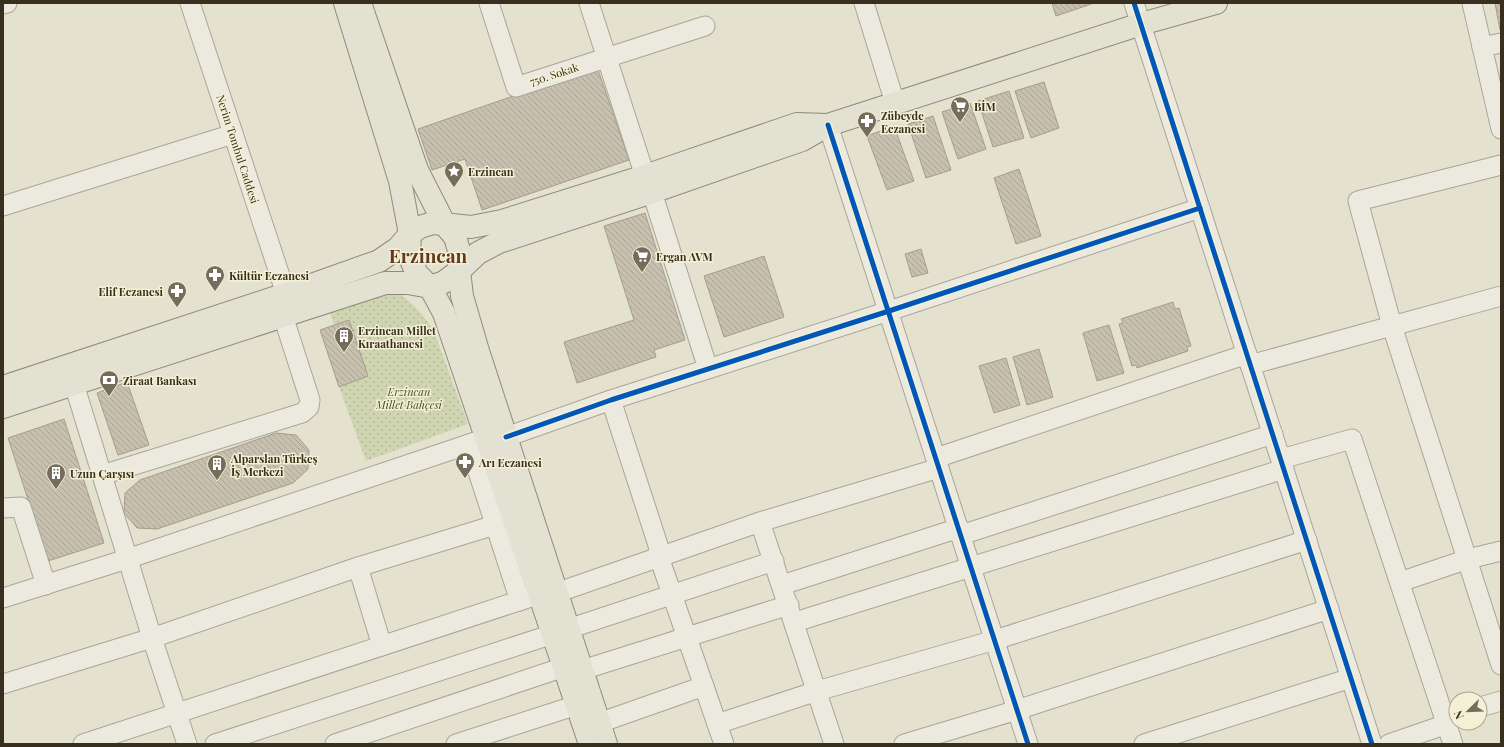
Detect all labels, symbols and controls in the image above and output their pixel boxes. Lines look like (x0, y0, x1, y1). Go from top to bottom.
street label: 750. Sokak (528, 59, 580, 89)
street label: Nerim Tombul Caddesi (213, 93, 263, 205)
supermarket icon: BİM (949, 95, 971, 123)
place label: BİM (974, 99, 996, 114)
place label: Zübeyde Eczanesi (881, 108, 926, 136)
pharmacy icon: Zübeyde Eczanesi (856, 110, 878, 138)
place icon: Erzincan (443, 160, 465, 188)
place label: Erzincan (468, 164, 514, 179)
district label: Erzincan (389, 242, 468, 268)
supermarket icon: Ergan AVM (631, 245, 653, 273)
place label: Ergan AVM (656, 249, 713, 264)
pharmacy icon: Kültür Eczanesi (204, 264, 226, 292)
place label: Kültür Eczanesi (229, 268, 310, 283)
pharmacy icon: Elif Eczanesi (166, 280, 188, 308)
place label: Elif Eczanesi (99, 284, 164, 299)
place label: Erzincan Millet Kıraathanesi (358, 323, 436, 351)
building icon: Erzincan Millet Kıraathanesi (333, 325, 355, 353)
bank icon: Ziraat Bankası (98, 369, 120, 397)
place label: Ziraat Bankası (123, 373, 197, 388)
park label: Erzincan Millet Bahçesi (375, 384, 443, 412)
place label: Alparslan Türkeş İş Merkezi (230, 451, 318, 479)
pharmacy icon: Arı Eczanesi (454, 451, 476, 479)
building icon: Alparslan Türkeş İş Merkezi (206, 453, 228, 481)
place label: Arı Eczanesi (478, 455, 542, 470)
building icon: Uzun Çarşısı (45, 462, 67, 490)
place label: Uzun Çarşısı (70, 466, 135, 481)
north arrow (1448, 691, 1488, 731)
text: N (1450, 708, 1467, 722)

